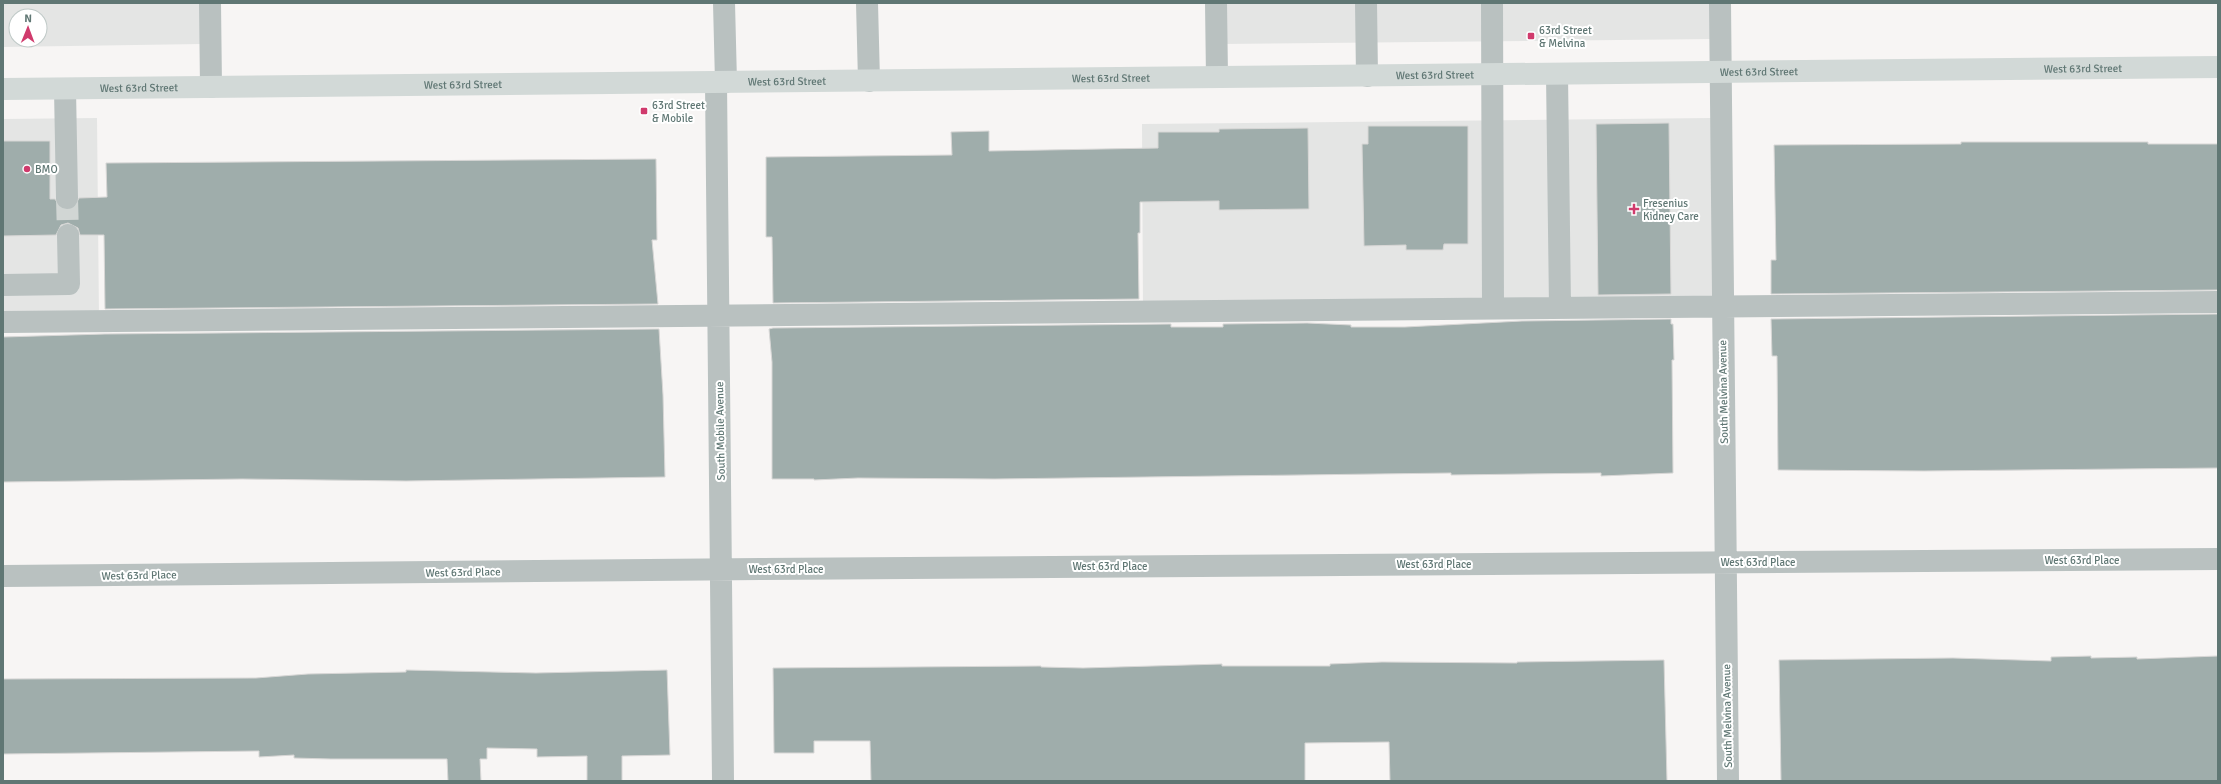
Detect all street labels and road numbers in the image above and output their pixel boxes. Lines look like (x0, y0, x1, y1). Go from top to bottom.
street label: West 63rd Street (2044, 62, 2122, 76)
street label: West 63rd Street (1720, 65, 1798, 79)
street label: West 63rd Street (1396, 68, 1474, 82)
street label: West 63rd Street (1072, 72, 1150, 85)
street label: West 63rd Street (748, 75, 826, 89)
street label: West 63rd Street (424, 78, 502, 92)
street label: West 63rd Street (100, 81, 178, 95)
street label: South Melvina Avenue (1716, 340, 1731, 444)
street label: South Mobile Avenue (713, 381, 728, 481)
street label: West 63rd Place (2044, 554, 2120, 567)
street label: West 63rd Place (1720, 556, 1796, 569)
street label: West 63rd Place (1396, 558, 1472, 571)
street label: West 63rd Place (1072, 560, 1148, 573)
street label: West 63rd Place (748, 563, 824, 576)
street label: West 63rd Place (425, 565, 501, 580)
street label: West 63rd Place (101, 568, 177, 583)
street label: South Melvina Avenue (1720, 664, 1735, 768)

